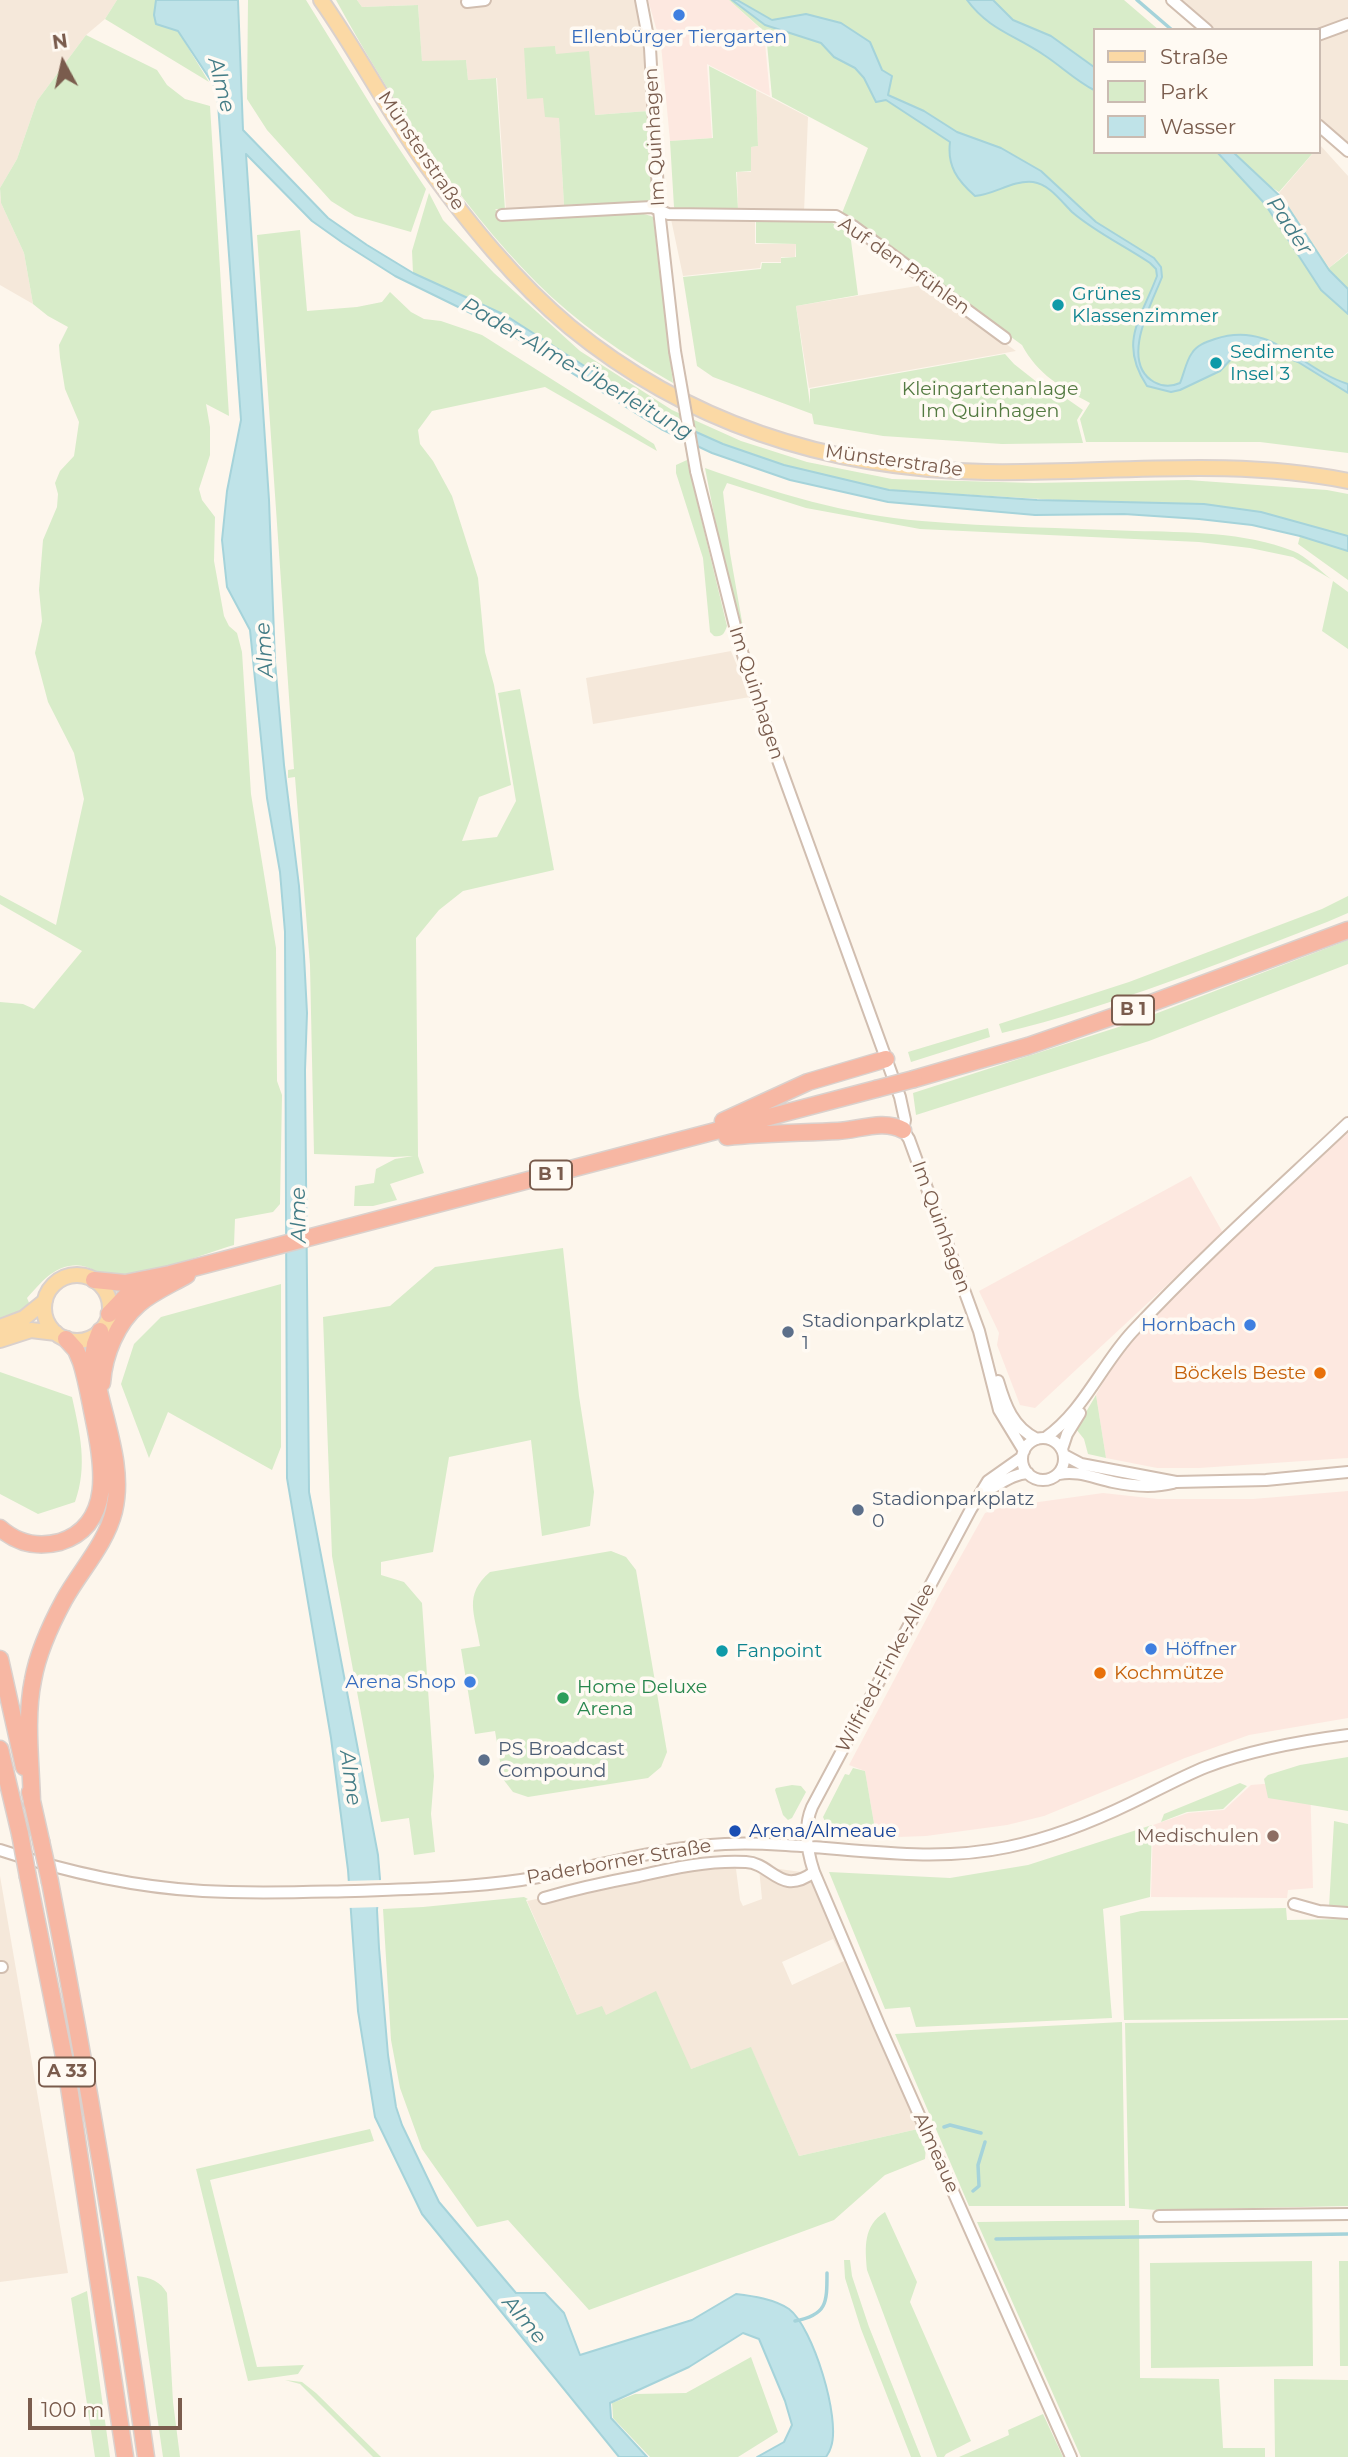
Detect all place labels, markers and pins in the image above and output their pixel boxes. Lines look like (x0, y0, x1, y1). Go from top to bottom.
marker: Ellenbürger Tiergarten (671, 7, 687, 23)
place label: Ellenbürger Tiergarten (571, 26, 787, 48)
place label: Grünes Klassenzimmer (1072, 283, 1219, 327)
marker: Grünes Klassenzimmer (1050, 297, 1066, 313)
place label: Sedimente Insel 3 (1230, 341, 1334, 385)
marker: Sedimente Insel 3 (1208, 355, 1224, 371)
place label: Stadionparkplatz 1 (802, 1310, 964, 1354)
place label: Hornbach (1141, 1314, 1236, 1336)
marker: Hornbach (1242, 1317, 1258, 1333)
marker: Stadionparkplatz 1 (780, 1324, 796, 1340)
place label: Böckels Beste (1174, 1362, 1306, 1384)
marker: Böckels Beste (1312, 1365, 1328, 1381)
place label: Stadionparkplatz 0 (872, 1488, 1034, 1532)
marker: Stadionparkplatz 0 (850, 1502, 866, 1518)
place label: Höffner (1165, 1638, 1237, 1660)
place label: Fanpoint (736, 1640, 822, 1662)
marker: Höffner (1143, 1641, 1159, 1657)
marker: Fanpoint (714, 1643, 730, 1659)
place label: Kochmütze (1114, 1662, 1224, 1684)
marker: Kochmütze (1092, 1665, 1108, 1681)
place label: Arena Shop (345, 1671, 456, 1693)
marker: Arena Shop (462, 1674, 478, 1690)
place label: Home Deluxe Arena (577, 1676, 707, 1720)
marker: Home Deluxe Arena (555, 1690, 571, 1706)
place label: PS Broadcast Compound (498, 1738, 625, 1782)
marker: PS Broadcast Compound (476, 1752, 492, 1768)
place label: Arena/Almeaue (749, 1820, 897, 1842)
marker: Arena/Almeaue (727, 1823, 743, 1839)
place label: Medischulen (1137, 1825, 1259, 1847)
marker: Medischulen (1265, 1828, 1281, 1844)

